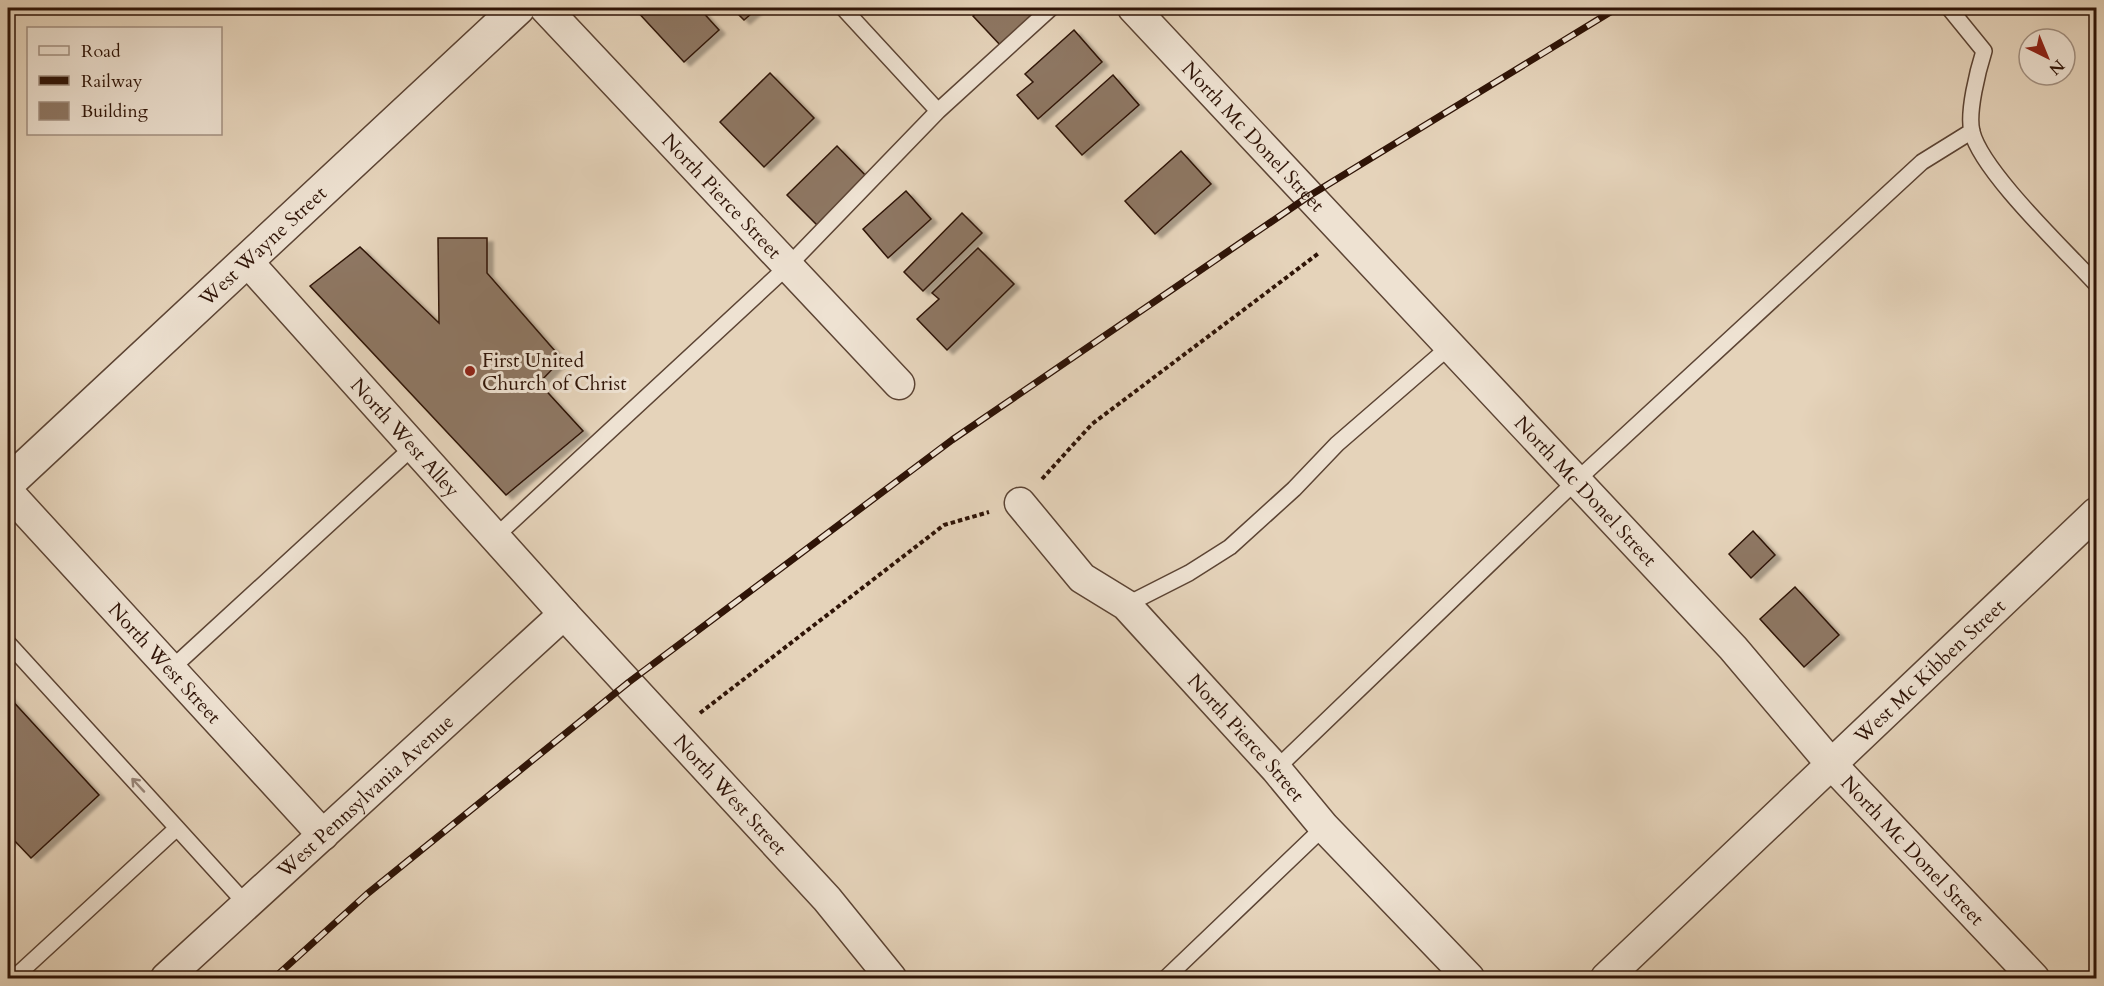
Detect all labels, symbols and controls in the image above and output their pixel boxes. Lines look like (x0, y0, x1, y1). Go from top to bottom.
legend (27, 27, 222, 135)
north arrow (2017, 27, 2077, 87)
text: Road (81, 39, 121, 64)
text: N (2044, 54, 2069, 80)
street label: North Mc Donel Street (1176, 56, 1331, 218)
text: Railway (81, 69, 143, 94)
text: Building (81, 99, 149, 124)
street label: North Pierce Street (656, 127, 788, 265)
street label: West Wayne Street (193, 180, 333, 313)
place label: First United Church of Christ (482, 347, 627, 397)
marker: First United Church of Christ (463, 364, 477, 378)
street label: North West Alley (344, 372, 466, 503)
street label: North Mc Donel Street (1508, 410, 1663, 573)
street label: West Mc Kibben Street (1848, 593, 2012, 750)
street label: North West Street (102, 597, 228, 730)
street label: North Pierce Street (1181, 668, 1311, 808)
street label: West Pennsylvania Avenue (271, 708, 460, 885)
street label: North West Street (667, 728, 793, 862)
street label: North Mc Donel Street (1835, 770, 1991, 932)
one-way arrow (131, 778, 145, 793)

